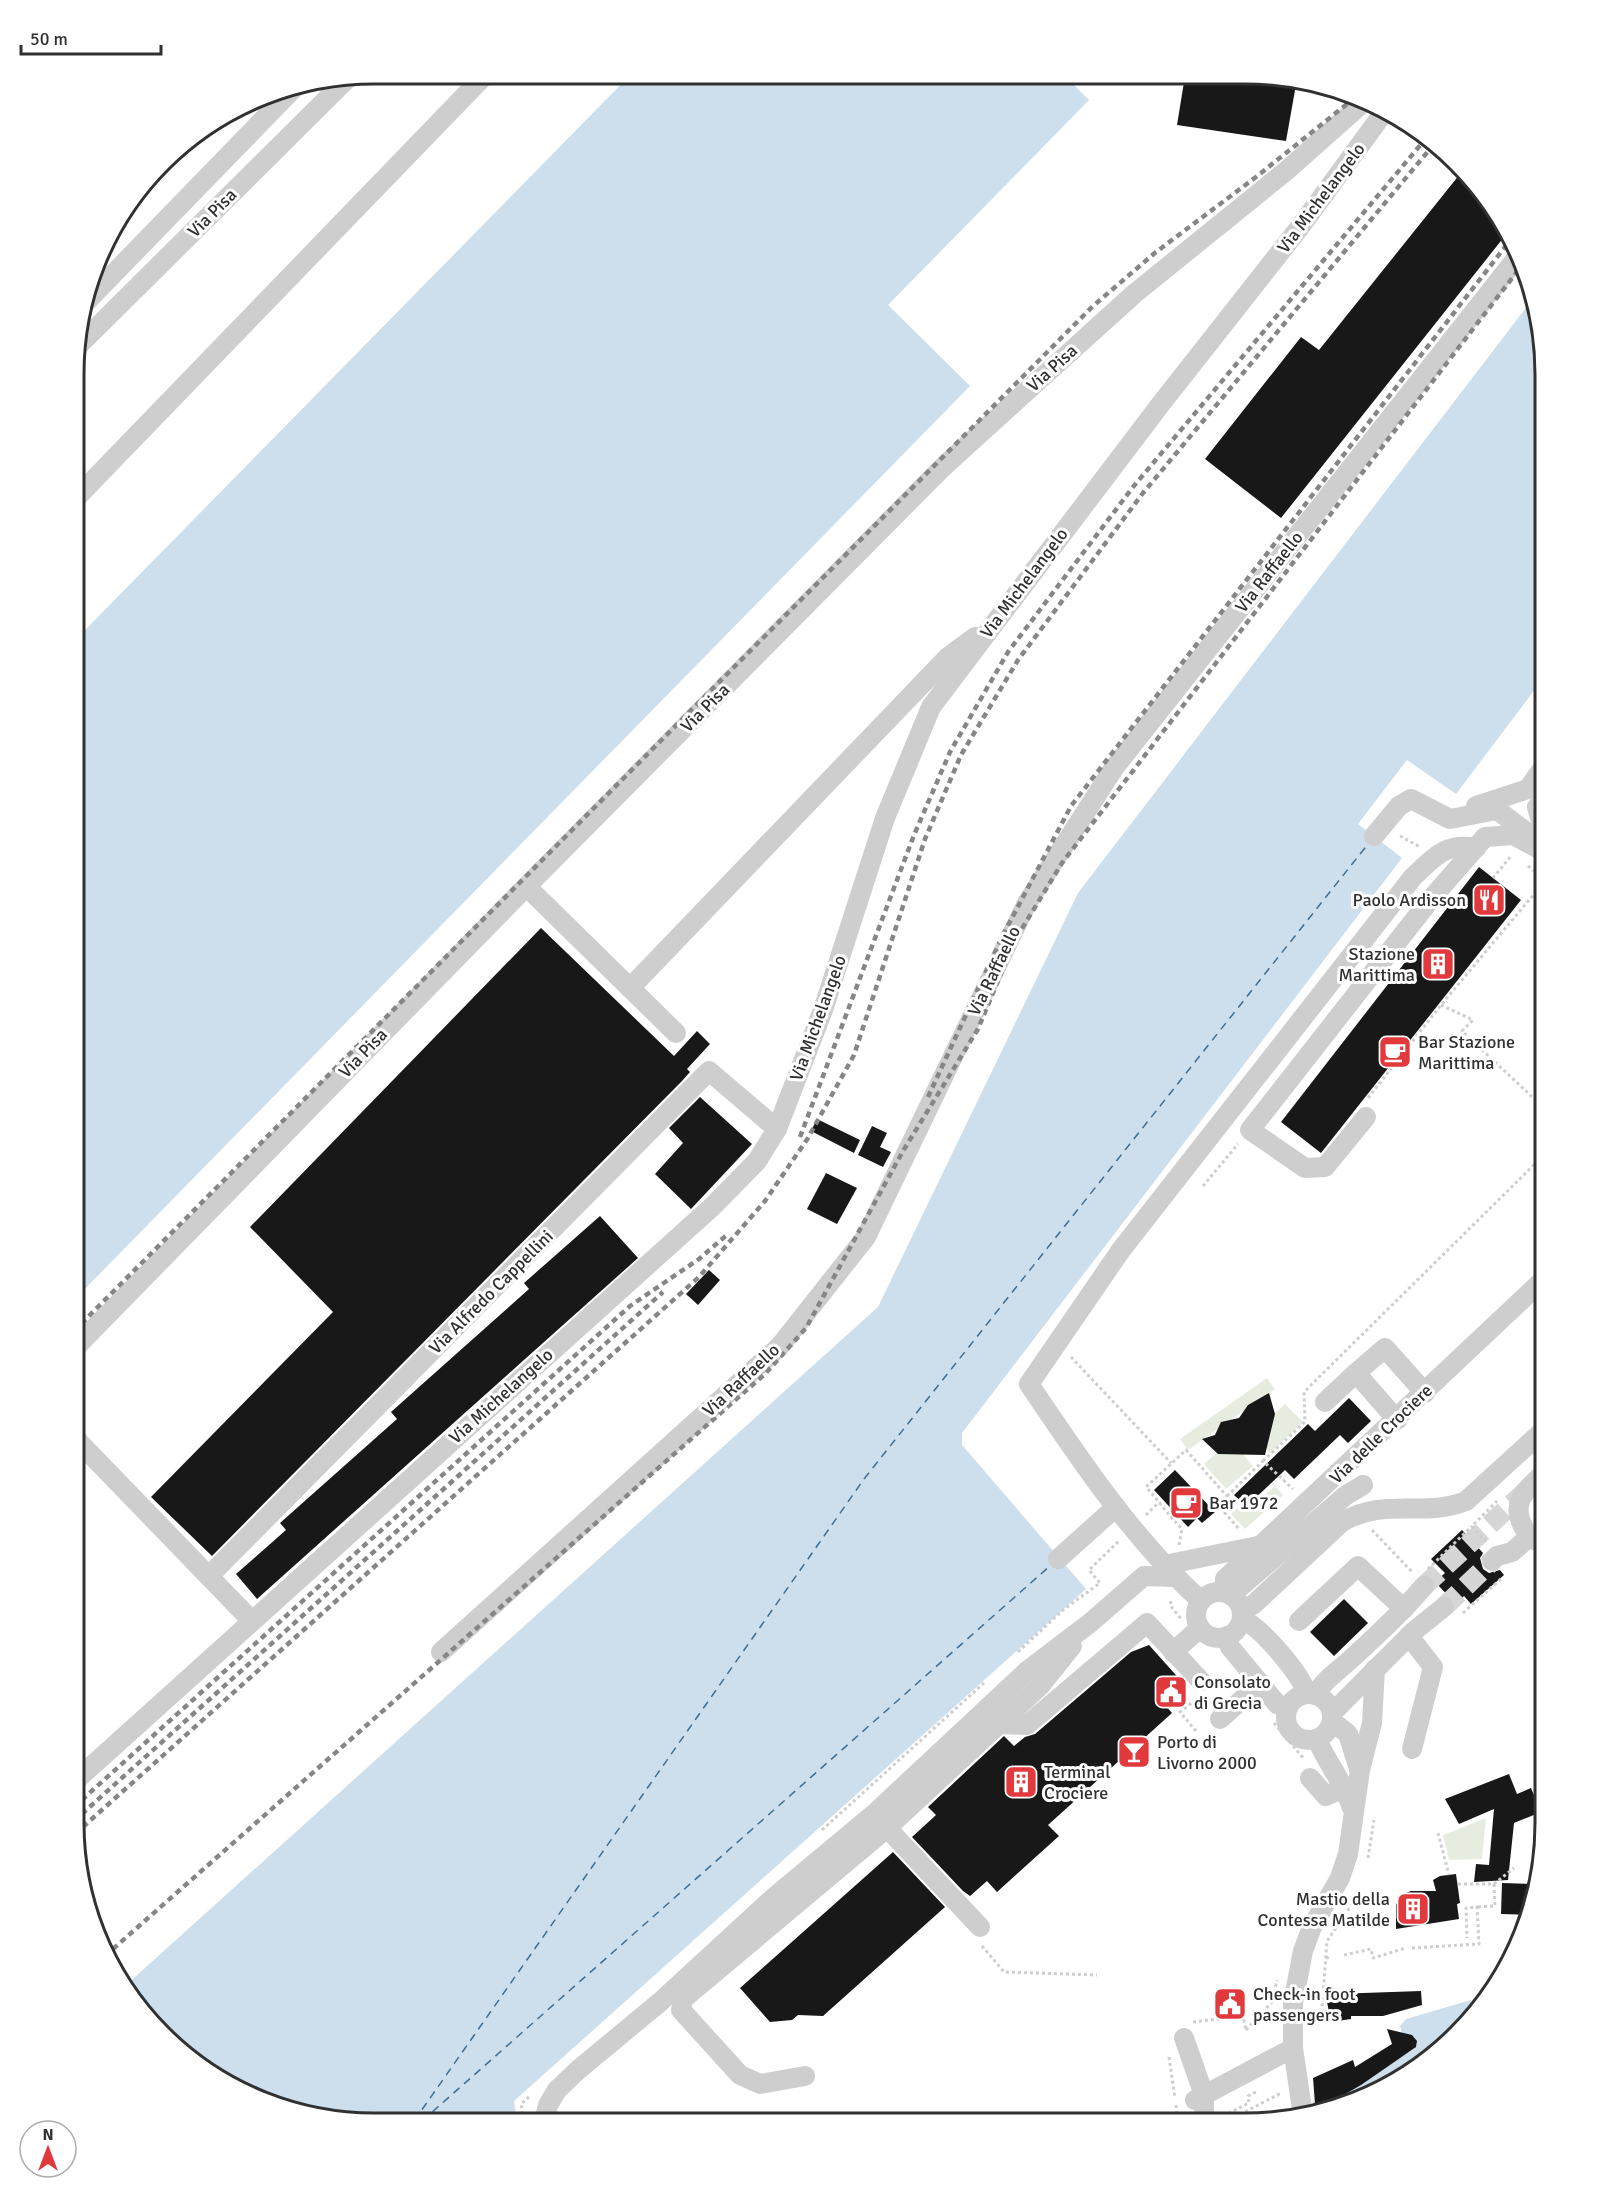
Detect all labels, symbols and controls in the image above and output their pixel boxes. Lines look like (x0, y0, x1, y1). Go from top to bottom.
scale bar (21, 18, 160, 56)
text: 50 m (30, 28, 68, 50)
street label: Via Michelangelo (1272, 139, 1370, 257)
street label: Via Pisa (183, 184, 241, 242)
street label: Via Pisa (1022, 340, 1082, 396)
street label: Via Michelangelo (975, 524, 1073, 642)
street label: Via Raffaello (1230, 527, 1308, 617)
street label: Via Pisa (676, 679, 734, 737)
restaurant icon: Paolo Ardisson (1471, 882, 1507, 918)
place label: Paolo Ardisson (1353, 889, 1466, 911)
street label: Via Raffaello (963, 922, 1025, 1020)
place label: Stazione Marittima (1339, 943, 1415, 986)
building icon: Stazione Marittima (1420, 946, 1456, 982)
street label: Via Michelangelo (785, 952, 851, 1084)
street label: Via Pisa (334, 1024, 392, 1082)
place label: Bar Stazione Marittima (1418, 1031, 1515, 1074)
cafe icon: Bar Stazione Marittima (1377, 1034, 1413, 1070)
street label: Via Alfredo Cappellini (424, 1225, 558, 1359)
street label: Via Raffaello (698, 1339, 784, 1421)
street label: Via Michelangelo (444, 1344, 558, 1448)
street label: Via delle Crociere (1325, 1379, 1437, 1489)
cafe icon: Bar 1972 (1168, 1485, 1204, 1521)
place label: Bar 1972 (1209, 1492, 1278, 1514)
place label: Consolato di Grecia (1194, 1671, 1271, 1714)
public building icon: Consolato di Grecia (1153, 1674, 1189, 1710)
place label: Porto di Livorno 2000 (1157, 1731, 1257, 1774)
bar icon: Porto di Livorno 2000 (1116, 1734, 1152, 1770)
place label: Terminal Crociere (1044, 1761, 1110, 1804)
building icon: Terminal Crociere (1003, 1764, 1039, 1800)
place label: Mastio della Contessa Matilde (1258, 1888, 1390, 1931)
building icon: Mastio della Contessa Matilde (1395, 1891, 1431, 1927)
place label: Check-in foot passengers (1253, 1983, 1355, 2026)
public building icon: Check-in foot passengers (1212, 1986, 1248, 2022)
north arrow (18, 2119, 78, 2179)
text: N (42, 2125, 54, 2145)

